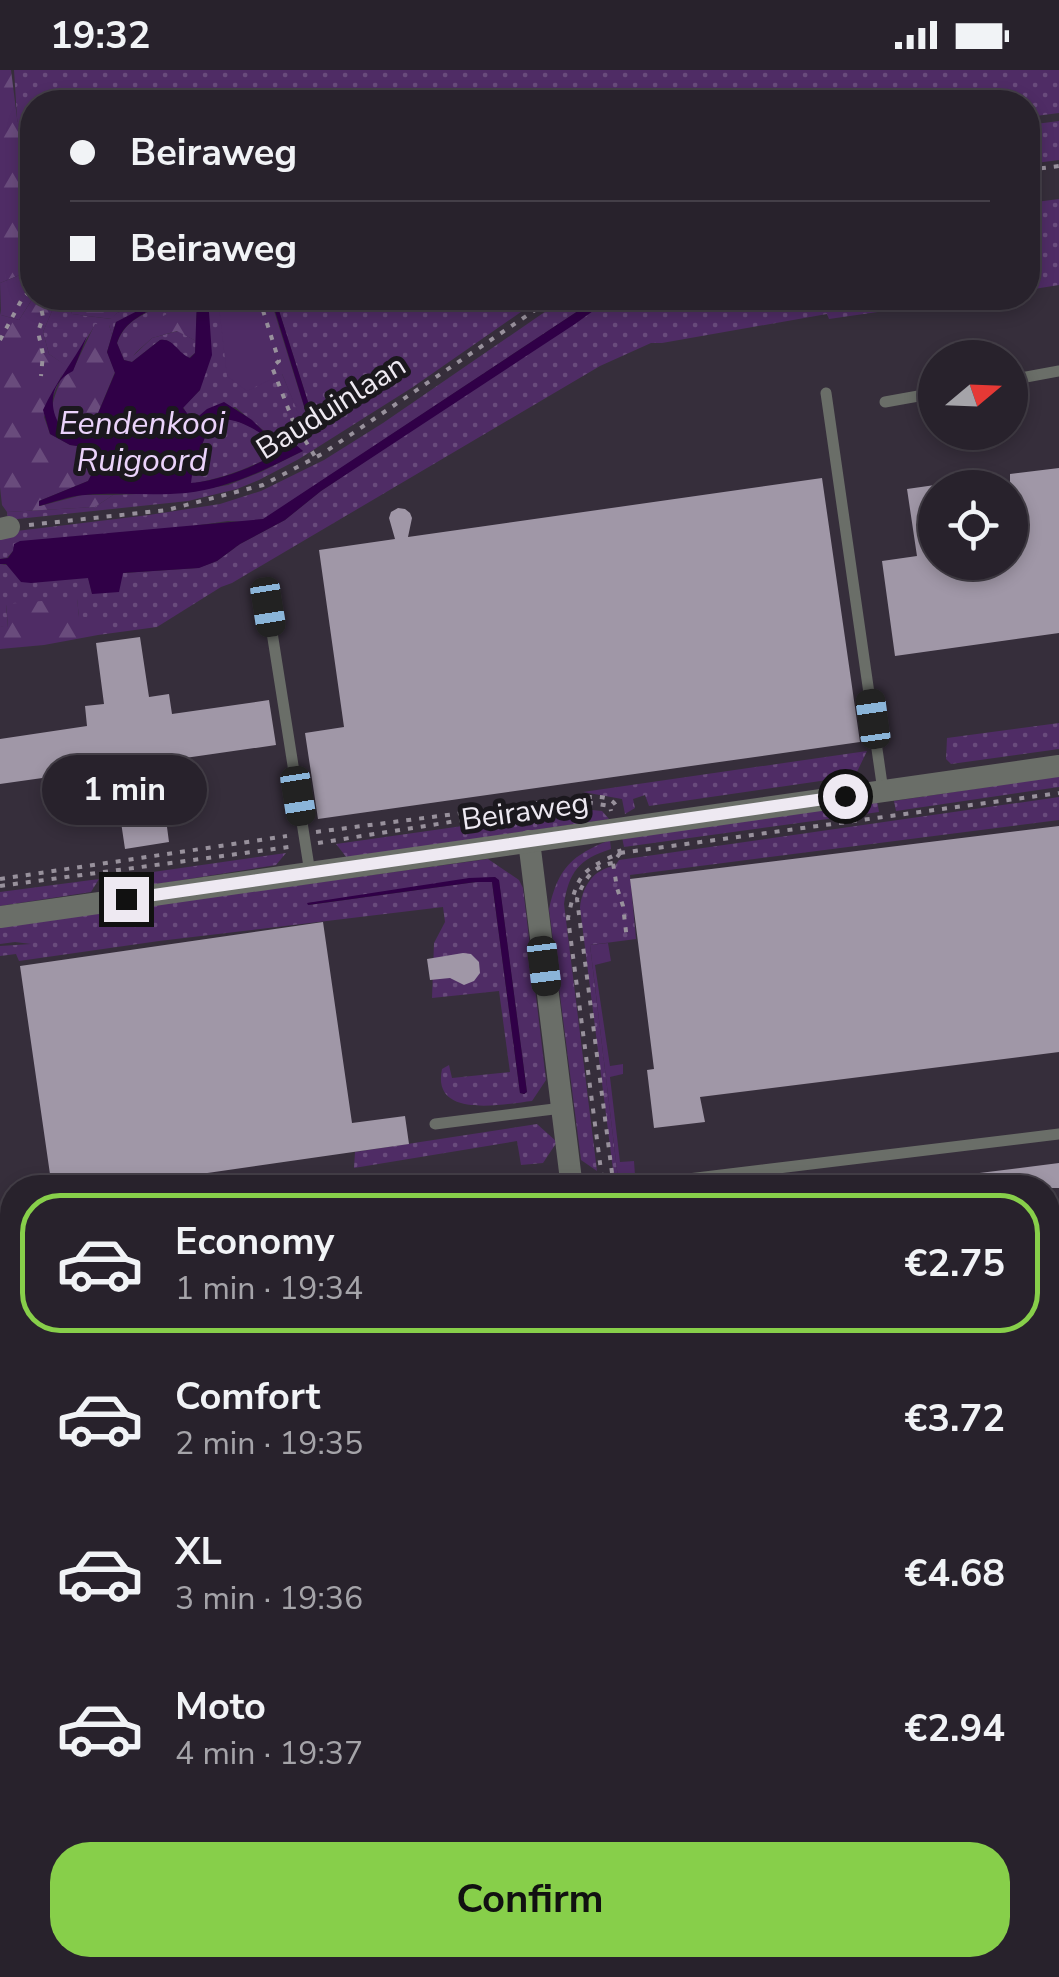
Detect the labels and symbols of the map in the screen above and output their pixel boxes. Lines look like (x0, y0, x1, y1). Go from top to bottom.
north arrow (918, 340, 1028, 450)
street label: Bauduinlaan (249, 345, 414, 470)
water label: Eendenkooi Ruigoord (59, 402, 226, 482)
car (248, 575, 288, 639)
car (854, 687, 892, 751)
callout: 1 min (44, 754, 208, 824)
car (278, 764, 318, 828)
route start (823, 774, 868, 819)
street label: Beiraweg (459, 782, 591, 841)
route end (104, 877, 149, 922)
car (525, 934, 563, 998)

